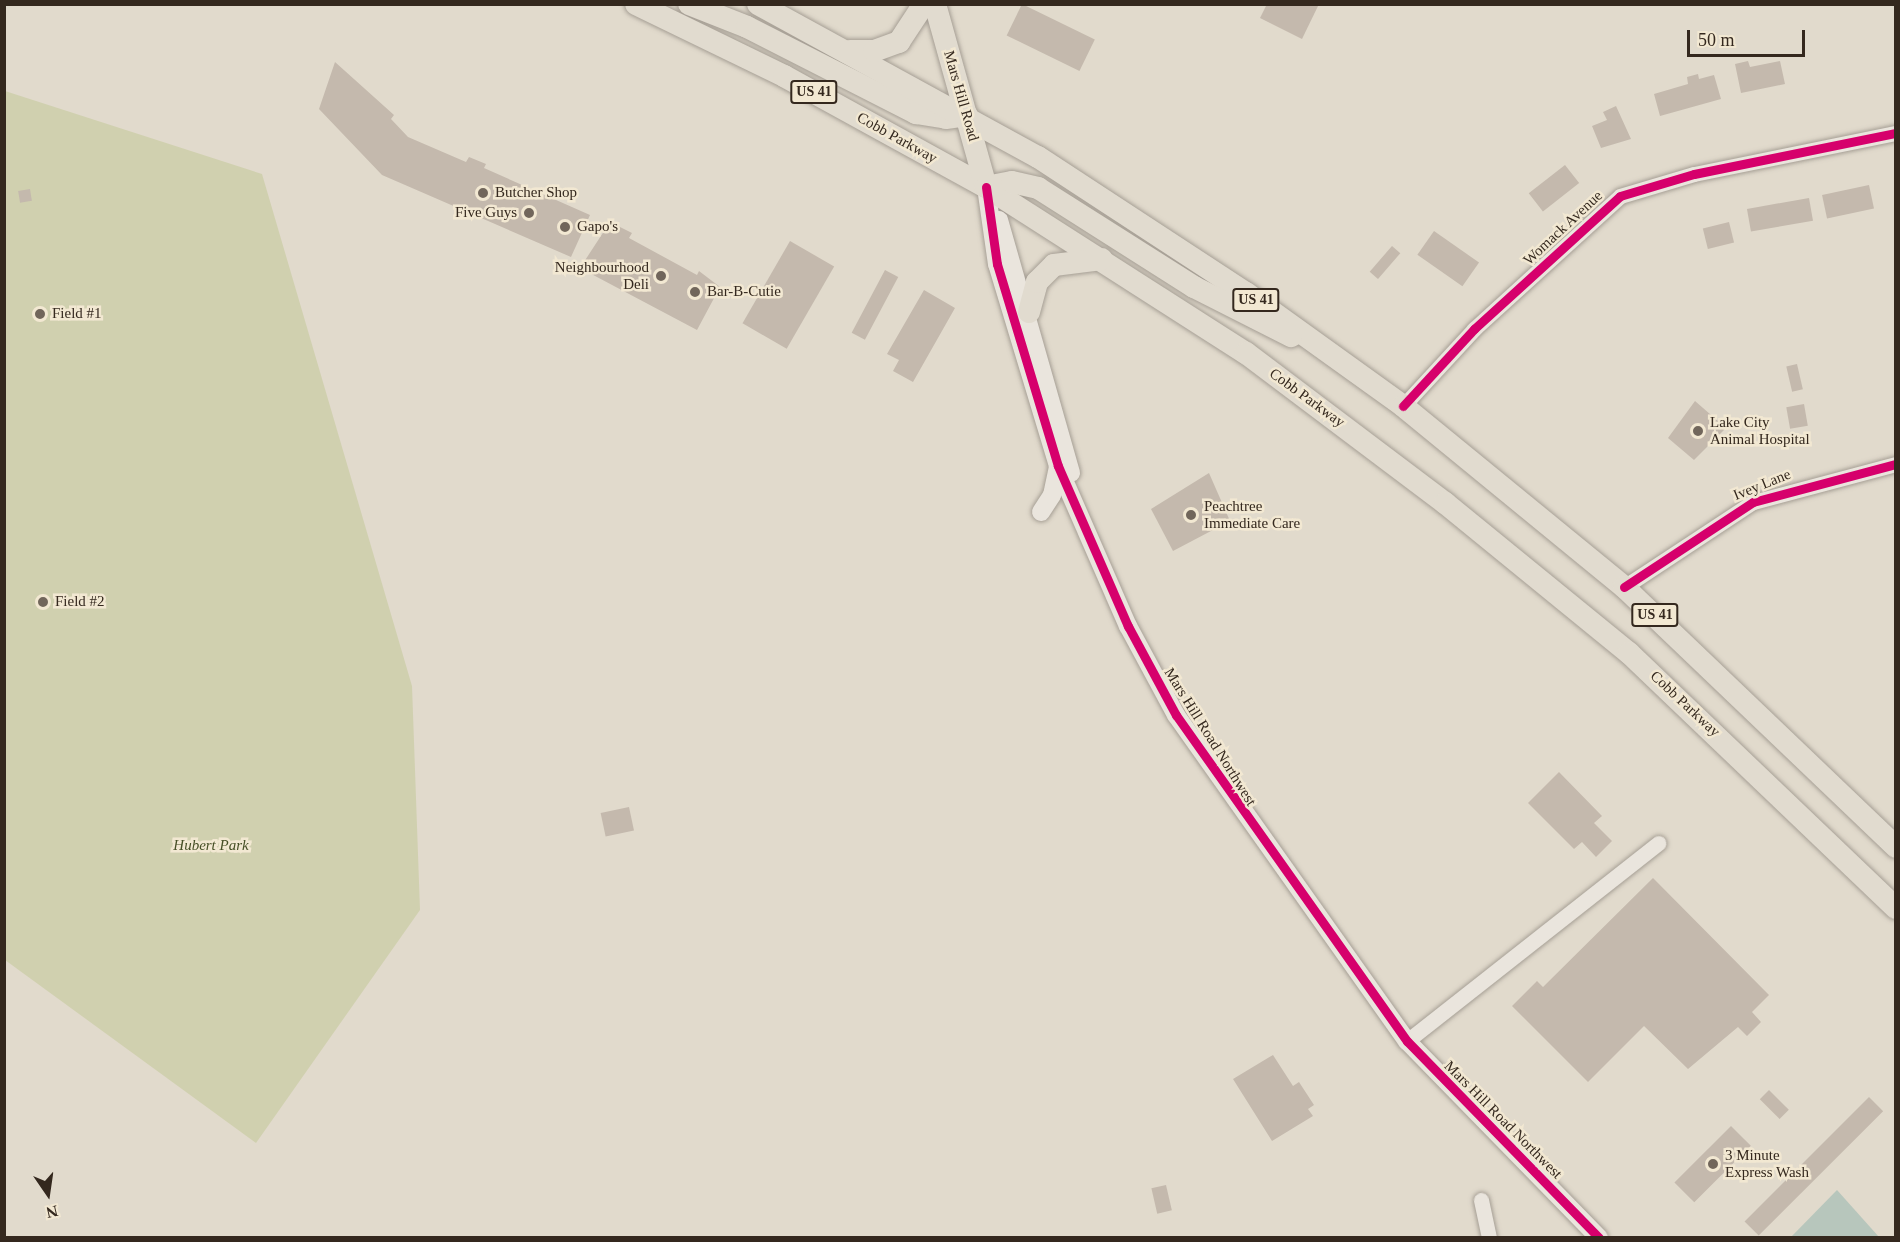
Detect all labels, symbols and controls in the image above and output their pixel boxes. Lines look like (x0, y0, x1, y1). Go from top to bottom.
scale bar (1690, 18, 1808, 56)
text: 50 m (1698, 30, 1735, 50)
street label: Mars Hill Road (939, 49, 983, 143)
road number: US 41 (790, 81, 838, 103)
street label: Cobb Parkway (854, 109, 940, 167)
place label: Butcher Shop (495, 184, 577, 202)
marker: Butcher Shop (476, 186, 490, 200)
street label: Womack Avenue (1519, 187, 1607, 269)
place label: Five Guys (455, 204, 517, 222)
marker: Five Guys (522, 206, 536, 220)
place label: Gapo's (577, 218, 618, 236)
marker: Gapo's (558, 220, 572, 234)
place label: Neighbourhood Deli (555, 258, 649, 293)
marker: Neighbourhood Deli (654, 269, 668, 283)
place label: Bar-B-Cutie (707, 283, 781, 301)
marker: Bar-B-Cutie (688, 285, 702, 299)
road number: US 41 (1232, 289, 1280, 311)
place label: Field #1 (52, 305, 102, 323)
marker: Field #1 (33, 307, 47, 321)
street label: Cobb Parkway (1266, 365, 1348, 431)
place label: Lake City Animal Hospital (1710, 413, 1810, 448)
marker: Lake City Animal Hospital (1691, 424, 1705, 438)
street label: Ivey Lane (1731, 465, 1793, 505)
place label: Peachtree Immediate Care (1204, 497, 1300, 532)
marker: Peachtree Immediate Care (1182, 506, 1200, 524)
place label: Field #2 (55, 593, 105, 611)
marker: Field #2 (36, 595, 50, 609)
road number: US 41 (1631, 604, 1679, 626)
street label: Mars Hill Road Northwest (1160, 665, 1260, 809)
street label: Cobb Parkway (1646, 667, 1724, 741)
park label: Hubert Park (173, 837, 249, 855)
street label: Mars Hill Road Northwest (1440, 1057, 1566, 1183)
place label: 3 Minute Express Wash (1725, 1146, 1809, 1181)
marker: 3 Minute Express Wash (1706, 1157, 1720, 1171)
north arrow (18, 1164, 78, 1224)
text: N (45, 1202, 60, 1222)

